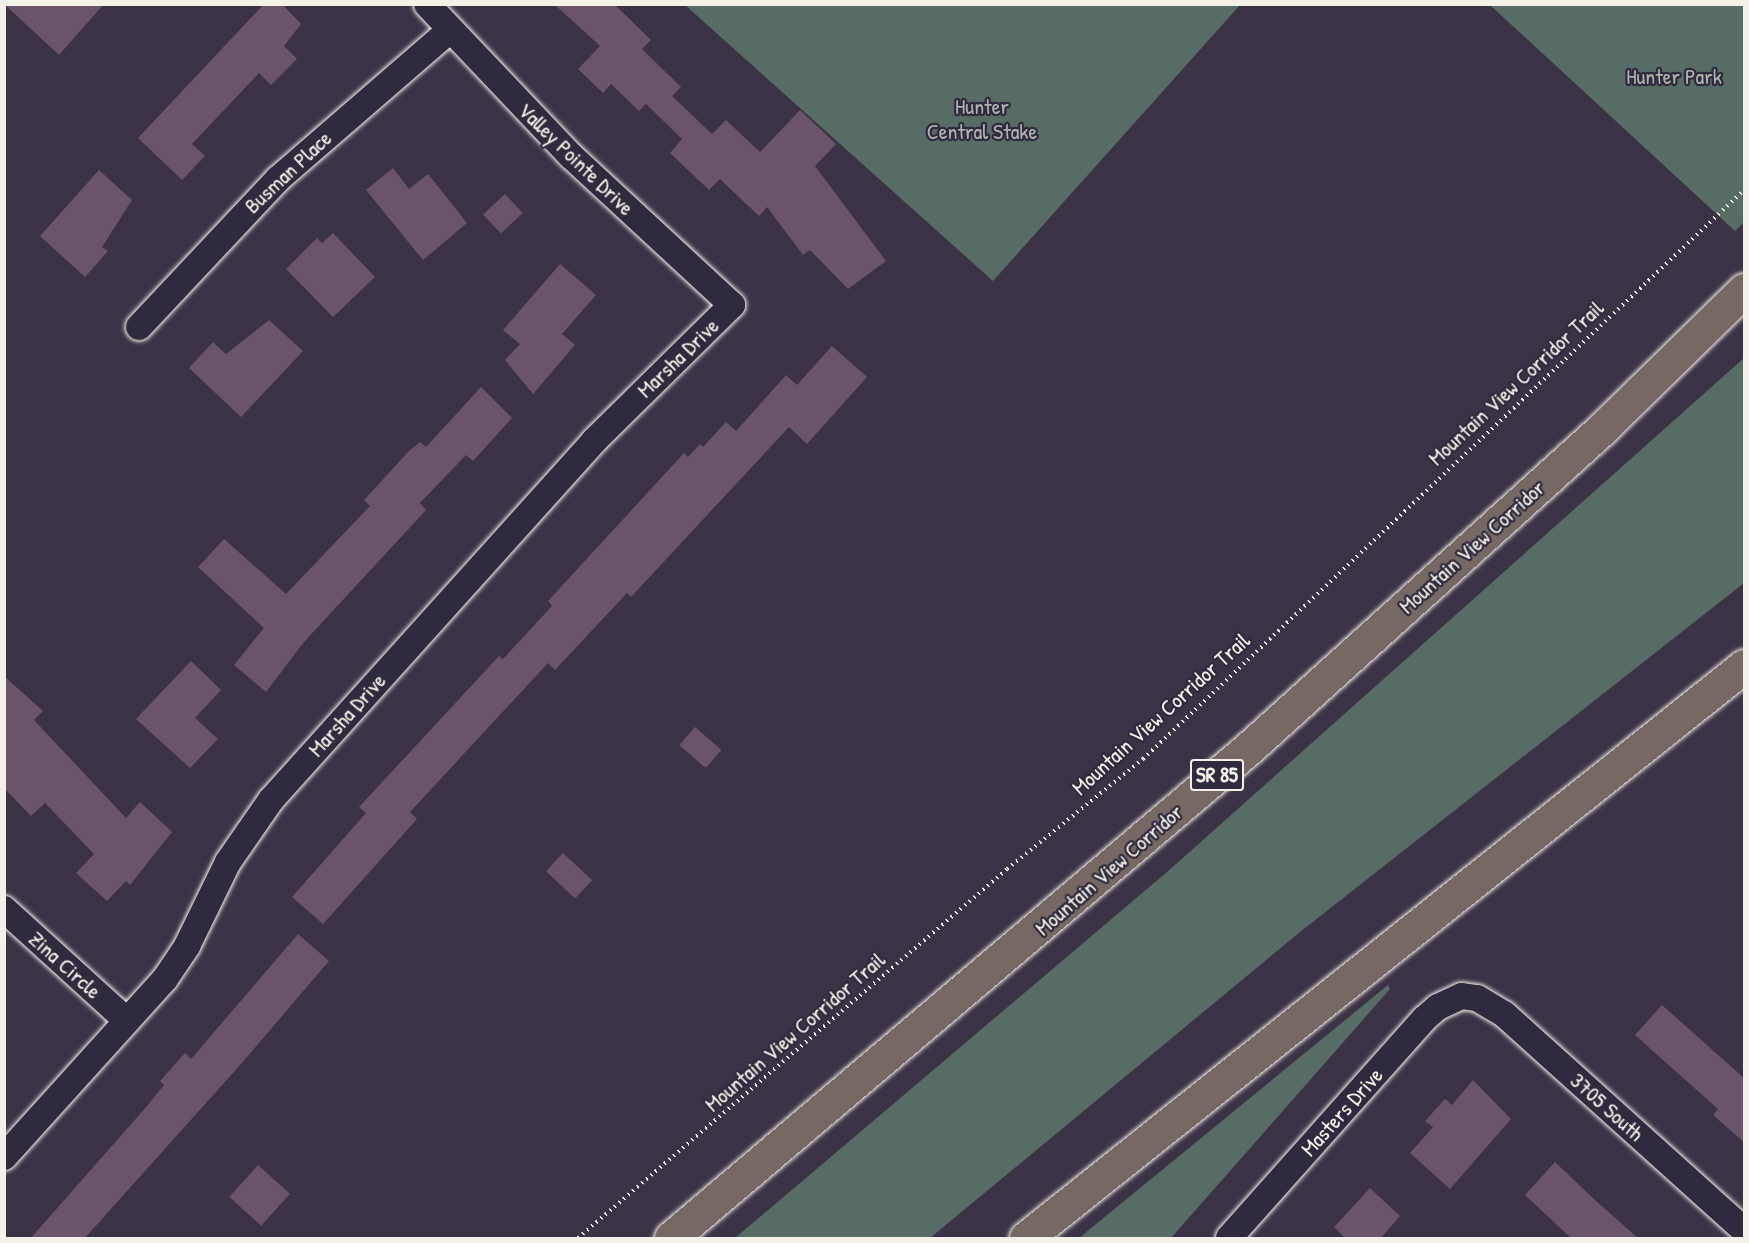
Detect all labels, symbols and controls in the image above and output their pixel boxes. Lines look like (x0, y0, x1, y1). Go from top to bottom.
park label: Hunter Park (1626, 64, 1722, 90)
park label: Hunter Central Stake (927, 93, 1037, 144)
street label: Valley Pointe Drive (513, 97, 639, 221)
street label: Busman Place (239, 125, 337, 219)
street label: Mountain View Corridor Trail (1423, 295, 1609, 471)
street label: Marsha Drive (632, 313, 724, 403)
street label: Mountain View Corridor (1394, 475, 1550, 619)
street label: Mountain View Corridor Trail (1067, 627, 1255, 801)
street label: Marsha Drive (303, 668, 391, 762)
road number: SR 85 (1190, 757, 1244, 793)
street label: Mountain View Corridor (1030, 799, 1188, 941)
street label: Zina Circle (23, 926, 107, 1004)
street label: Mountain View Corridor Trail (700, 947, 890, 1117)
street label: Masters Drive (1295, 1062, 1389, 1162)
street label: 3705 South (1565, 1067, 1649, 1147)

